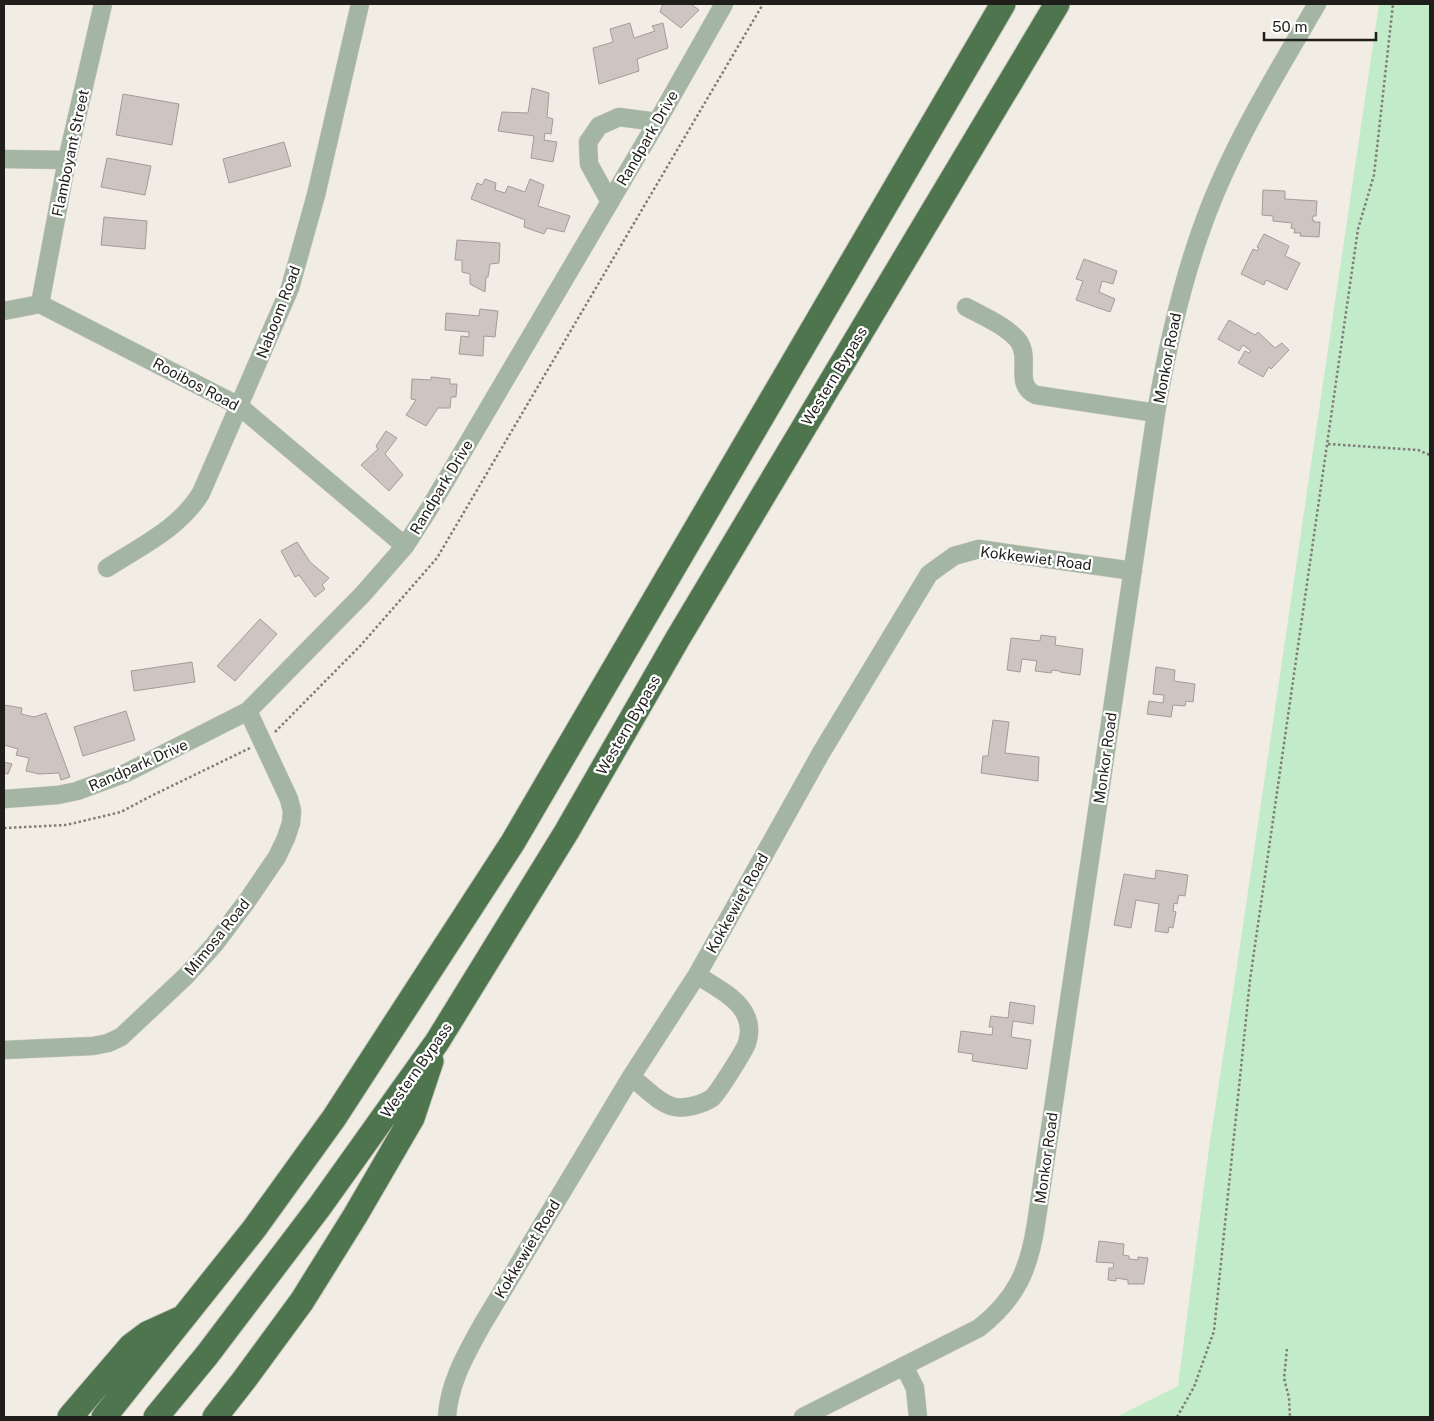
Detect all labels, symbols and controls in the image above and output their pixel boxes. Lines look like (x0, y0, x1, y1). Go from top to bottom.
scale bar (1264, 10, 1376, 42)
text: 50 m (1272, 18, 1307, 35)
street label: Randpark Drive (613, 87, 681, 189)
street label: Flamboyant Street (48, 88, 92, 218)
street label: Naboom Road (253, 263, 303, 361)
street label: Monkor Road (1150, 311, 1184, 405)
street label: Western Bypass (798, 324, 870, 428)
street label: Rooibos Road (150, 354, 242, 414)
street label: Randpark Drive (406, 437, 476, 537)
street label: Kokkewiet Road (980, 543, 1092, 573)
street label: Western Bypass (593, 672, 663, 778)
street label: Monkor Road (1090, 711, 1120, 805)
street label: Randpark Drive (86, 735, 190, 795)
street label: Kokkewiet Road (702, 850, 772, 956)
street label: Mimosa Road (181, 895, 253, 979)
street label: Western Bypass (377, 1019, 455, 1121)
street label: Monkor Road (1031, 1111, 1061, 1205)
street label: Kokkewiet Road (491, 1197, 563, 1301)

